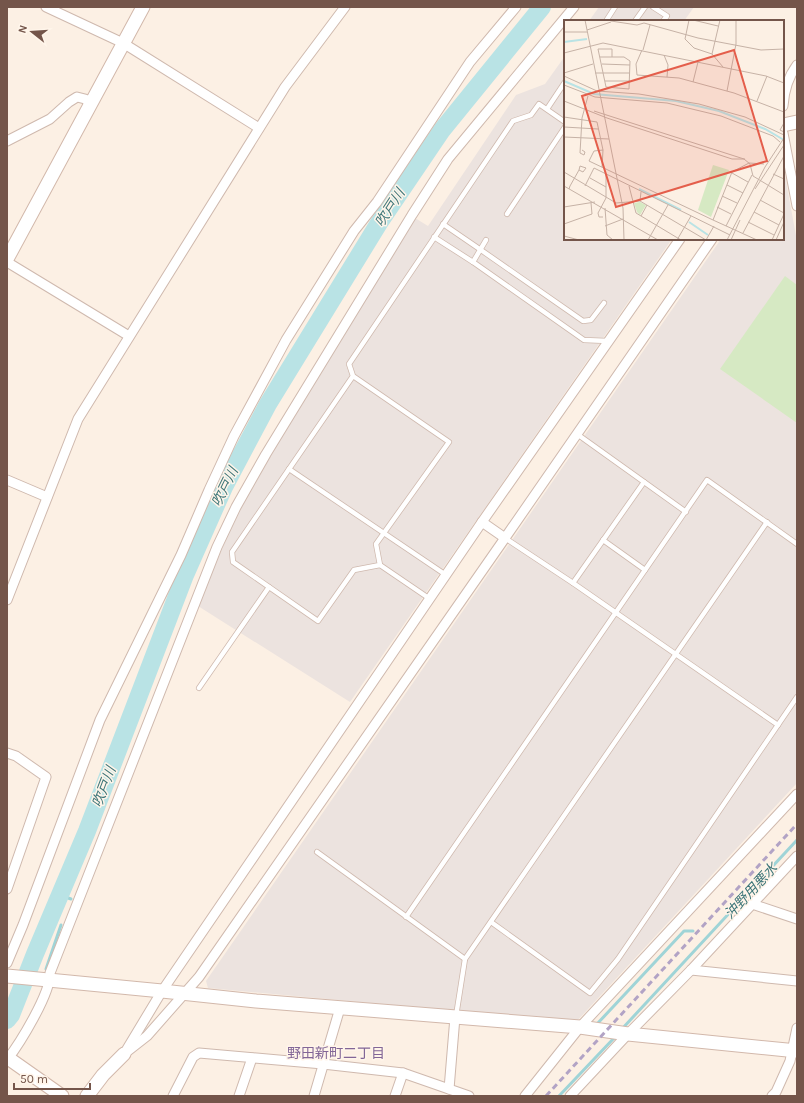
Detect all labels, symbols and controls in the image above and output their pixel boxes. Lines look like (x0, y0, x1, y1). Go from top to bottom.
north arrow (12, 12, 52, 52)
inset map (564, 20, 784, 240)
text: N (16, 24, 30, 35)
water label: 吹戸川 (371, 184, 410, 230)
water label: 吹戸川 (208, 463, 243, 510)
water label: 吹戸川 (89, 762, 120, 810)
water label: 沖野用悪水 (721, 858, 782, 922)
district label: 野田新町二丁目 (287, 1045, 385, 1062)
scale bar (14, 1065, 90, 1091)
text: 50 m (20, 1072, 48, 1086)

